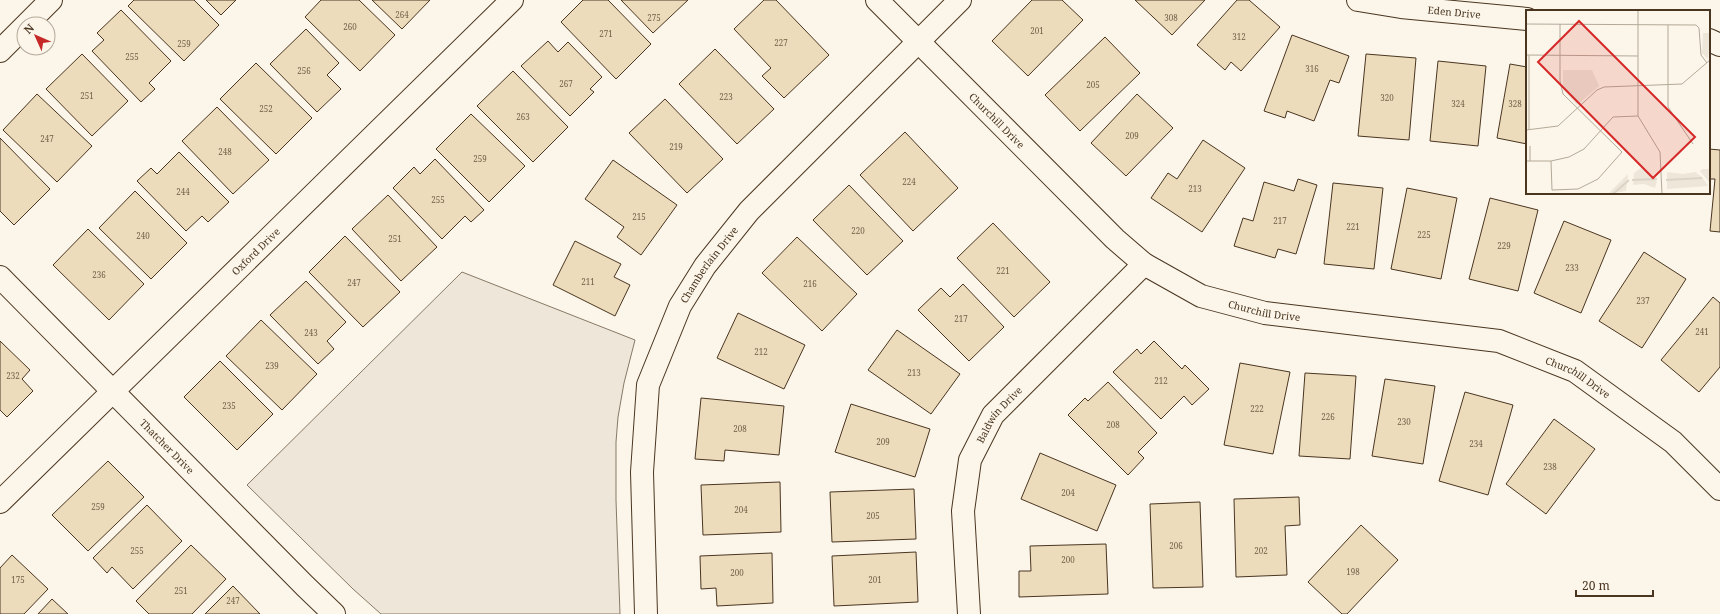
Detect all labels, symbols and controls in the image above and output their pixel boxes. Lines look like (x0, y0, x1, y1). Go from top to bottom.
street label: Eden Drive (1427, 3, 1481, 22)
house number: 264 (395, 9, 409, 20)
inset map (1526, 10, 1710, 194)
house number: 275 (647, 12, 661, 23)
house number: 308 (1164, 12, 1178, 23)
north arrow (16, 16, 56, 56)
text: N (20, 20, 37, 37)
house number: 260 (343, 21, 357, 32)
house number: 201 (1030, 25, 1044, 36)
house number: 271 (599, 28, 613, 39)
house number: 312 (1232, 31, 1246, 42)
house number: 227 (774, 37, 788, 48)
house number: 259 (177, 38, 191, 49)
house number: 255 (125, 51, 139, 62)
house number: 316 (1305, 63, 1319, 74)
house number: 256 (297, 65, 311, 76)
house number: 267 (559, 78, 573, 89)
house number: 205 (1086, 79, 1100, 90)
house number: 251 (80, 90, 94, 101)
street label: Churchill Drive (966, 90, 1028, 151)
house number: 223 (719, 91, 733, 102)
house number: 320 (1380, 92, 1394, 103)
house number: 324 (1451, 98, 1465, 109)
house number: 328 (1508, 98, 1522, 109)
house number: 252 (259, 103, 273, 114)
house number: 263 (516, 111, 530, 122)
house number: 209 (1125, 130, 1139, 141)
house number: 247 (40, 133, 54, 144)
house number: 219 (669, 141, 683, 152)
house number: 248 (218, 146, 232, 157)
house number: 259 (473, 153, 487, 164)
house number: 224 (902, 176, 916, 187)
house number: 213 (1188, 183, 1202, 194)
house number: 244 (176, 186, 190, 197)
house number: 255 (431, 194, 445, 205)
house number: 215 (632, 211, 646, 222)
house number: 217 (1273, 215, 1287, 226)
house number: 221 (1346, 221, 1360, 232)
street label: Chamberlain Drive (677, 223, 741, 306)
street label: Oxford Drive (228, 224, 283, 278)
house number: 220 (851, 225, 865, 236)
house number: 225 (1417, 229, 1431, 240)
house number: 240 (136, 230, 150, 241)
house number: 251 (388, 233, 402, 244)
house number: 229 (1497, 240, 1511, 251)
house number: 233 (1565, 262, 1579, 273)
house number: 221 (996, 265, 1010, 276)
house number: 236 (92, 269, 106, 280)
house number: 211 (581, 276, 595, 287)
house number: 247 (347, 277, 361, 288)
house number: 216 (803, 278, 817, 289)
house number: 237 (1636, 295, 1650, 306)
street label: Churchill Drive (1227, 297, 1301, 324)
house number: 217 (954, 313, 968, 324)
house number: 241 (1695, 326, 1709, 337)
house number: 243 (304, 327, 318, 338)
house number: 212 (754, 346, 768, 357)
street label: Churchill Drive (1543, 353, 1613, 401)
house number: 239 (265, 360, 279, 371)
house number: 213 (907, 367, 921, 378)
house number: 232 (6, 370, 20, 381)
house number: 212 (1154, 375, 1168, 386)
street label: Baldwin Drive (973, 383, 1025, 445)
house number: 235 (222, 400, 236, 411)
house number: 222 (1250, 403, 1264, 414)
house number: 226 (1321, 411, 1335, 422)
street label: Thatcher Drive (137, 416, 197, 477)
house number: 230 (1397, 416, 1411, 427)
house number: 208 (1106, 419, 1120, 430)
house number: 208 (733, 423, 747, 434)
house number: 209 (876, 436, 890, 447)
house number: 234 (1469, 438, 1483, 449)
house number: 238 (1543, 461, 1557, 472)
house number: 204 (1061, 487, 1075, 498)
house number: 259 (91, 501, 105, 512)
house number: 204 (734, 504, 748, 515)
house number: 205 (866, 510, 880, 521)
house number: 206 (1169, 540, 1183, 551)
house number: 255 (130, 545, 144, 556)
house number: 202 (1254, 545, 1268, 556)
house number: 200 (1061, 554, 1075, 565)
house number: 198 (1346, 566, 1360, 577)
house number: 200 (730, 567, 744, 578)
scale bar (1576, 572, 1653, 598)
house number: 175 (11, 574, 25, 585)
house number: 201 (868, 574, 882, 585)
text: 20 m (1582, 577, 1610, 594)
house number: 251 (174, 585, 188, 596)
house number: 247 (226, 595, 240, 606)

